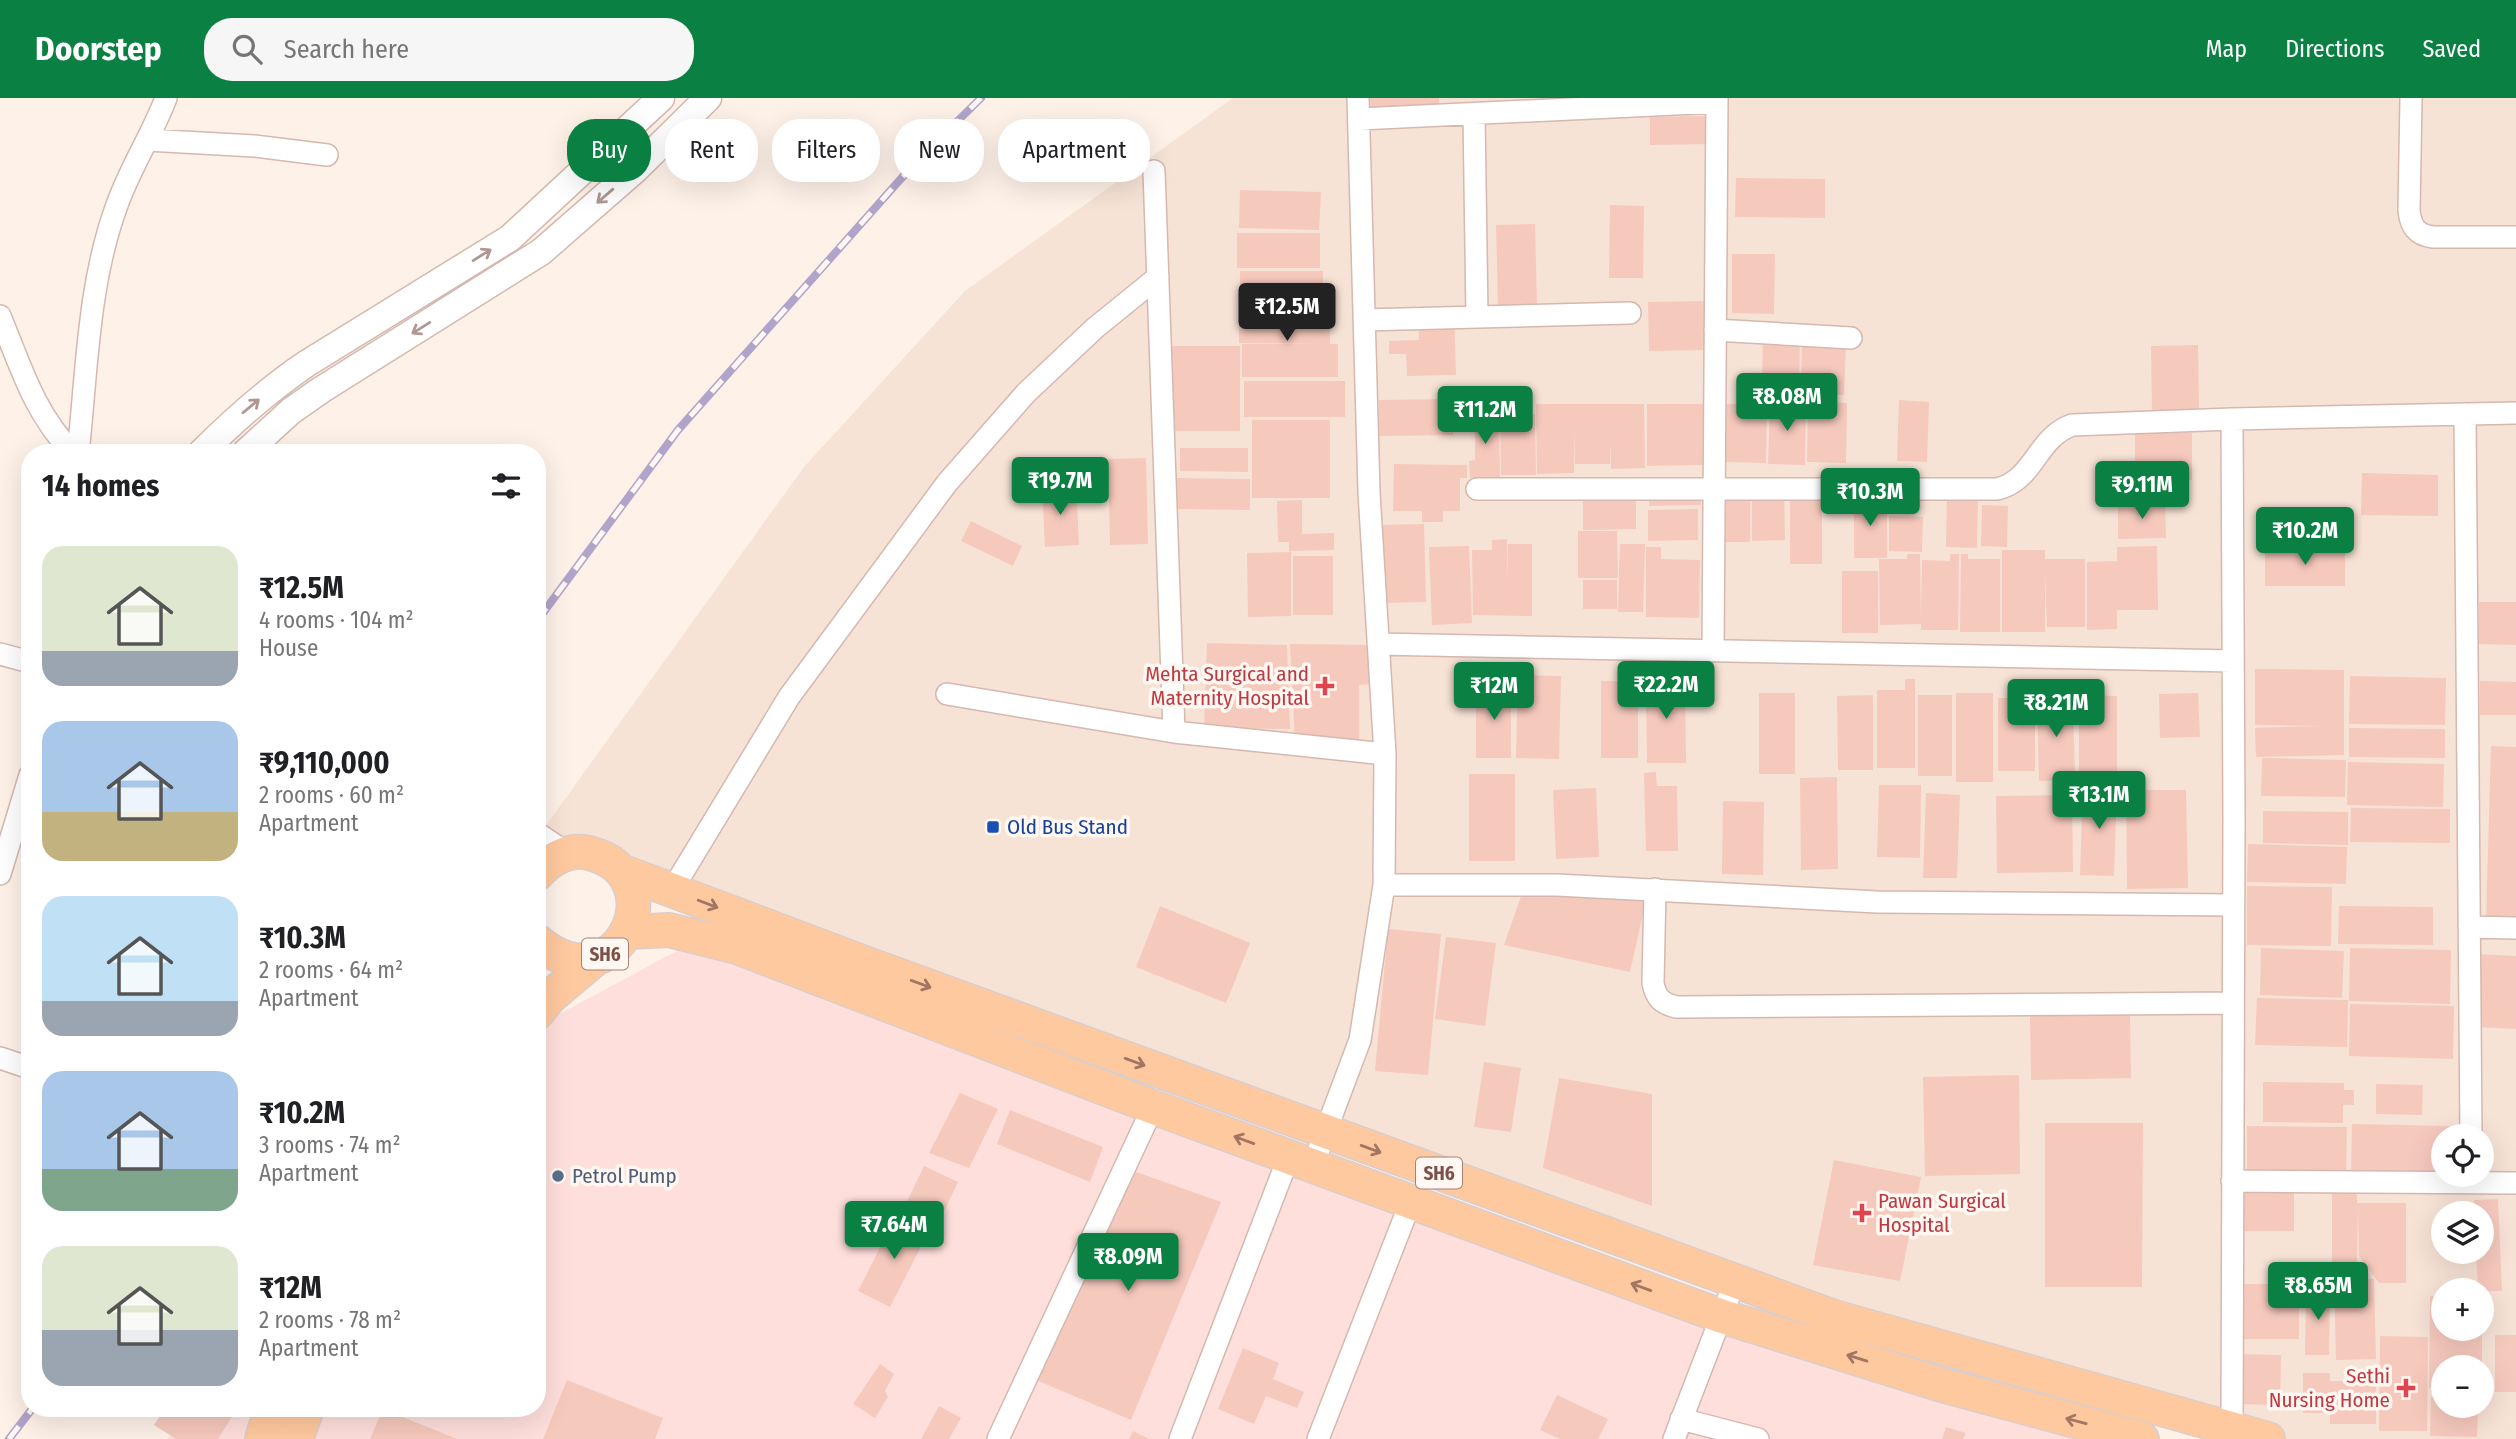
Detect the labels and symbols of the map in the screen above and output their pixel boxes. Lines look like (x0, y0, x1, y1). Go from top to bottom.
one-way arrow (597, 188, 615, 204)
one-way arrow (472, 248, 491, 263)
pin: ₹12.5M (1230, 284, 1344, 343)
one-way arrow (411, 321, 431, 335)
pin: ₹8.08M (1730, 374, 1844, 433)
pin: ₹11.2M (1428, 386, 1542, 446)
one-way arrow (241, 398, 259, 414)
pin: ₹19.7M (1003, 458, 1117, 517)
pin: ₹9.11M (2085, 462, 2199, 521)
pin: ₹10.3M (1813, 468, 1927, 528)
pin: ₹10.2M (2248, 508, 2362, 567)
place label: Mehta Surgical and Maternity Hospital (1145, 661, 1309, 711)
pin: ₹12M (1453, 662, 1535, 722)
pin: ₹22.2M (1609, 662, 1723, 721)
marker: Mehta Surgical and Maternity Hospital (1315, 676, 1335, 696)
pin: ₹8.21M (1999, 680, 2113, 739)
pin: ₹13.1M (2042, 772, 2156, 831)
place label: Old Bus Stand (1007, 814, 1128, 840)
marker: Old Bus Stand (985, 819, 1001, 835)
one-way arrow (696, 899, 718, 911)
road number: SH6 (582, 939, 628, 970)
one-way arrow (909, 978, 931, 991)
one-way arrow (1123, 1057, 1145, 1069)
one-way arrow (1234, 1133, 1256, 1145)
one-way arrow (1360, 1143, 1382, 1156)
road number: SH6 (1416, 1158, 1462, 1189)
place label: Petrol Pump (572, 1163, 677, 1189)
marker: Petrol Pump (550, 1168, 566, 1184)
place label: Pawan Surgical Hospital (1878, 1188, 2006, 1238)
pin: ₹7.64M (837, 1202, 951, 1261)
marker: Pawan Surgical Hospital (1852, 1203, 1872, 1223)
pin: ₹8.09M (1071, 1234, 1185, 1293)
pin: ₹8.65M (2261, 1262, 2375, 1322)
one-way arrow (1631, 1280, 1653, 1292)
one-way arrow (1847, 1351, 1869, 1364)
place label: Sethi Nursing Home (2269, 1363, 2390, 1413)
marker: Sethi Nursing Home (2396, 1378, 2416, 1398)
one-way arrow (2065, 1414, 2088, 1427)

